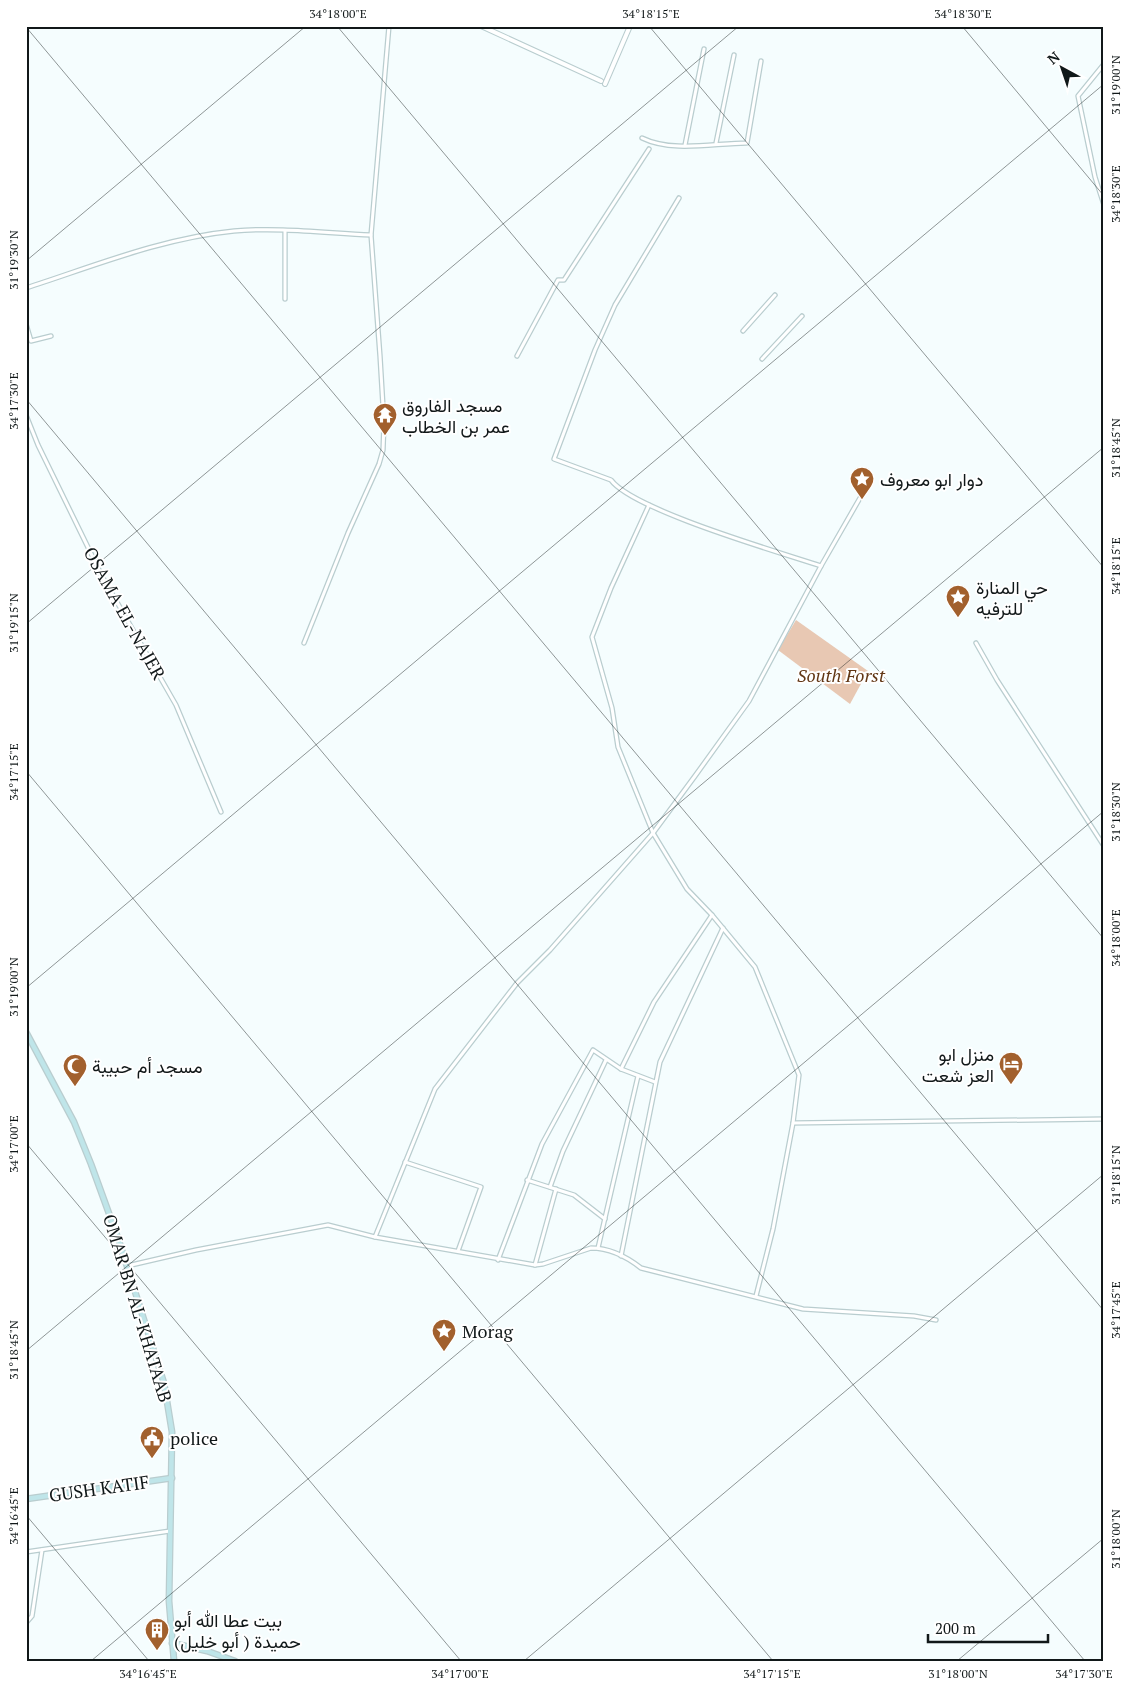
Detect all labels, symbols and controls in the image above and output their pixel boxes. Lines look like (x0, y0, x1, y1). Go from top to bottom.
text: 34°18'00"E (309, 6, 367, 21)
text: 34°18'15"E (622, 6, 680, 21)
text: 34°18'30"E (934, 6, 992, 21)
north arrow (1038, 42, 1088, 92)
text: N (1043, 47, 1064, 68)
text: 31°19'00"N (1108, 55, 1123, 115)
text: 34°18'30"E (1108, 165, 1123, 223)
text: 31°19'30"N (6, 230, 21, 290)
text: 34°17'30"E (6, 372, 21, 430)
place label: مسجد الفاروق عمر بن الخطاب (402, 393, 510, 438)
temple icon: مسجد الفاروق عمر بن الخطاب (372, 402, 398, 436)
text: 31°18'45"N (1108, 418, 1123, 478)
place icon: دوار ابو معروف (849, 466, 875, 500)
place label: دوار ابو معروف (880, 467, 983, 491)
text: 34°18'15"E (1108, 537, 1123, 595)
street label: OSAMA EL-NAJER (79, 542, 172, 684)
place label: حي المنارة للترفيه (976, 575, 1048, 620)
place icon: حي المنارة للترفيه (945, 584, 971, 618)
text: 31°19'15"N (6, 593, 21, 653)
park label: South Forst (797, 663, 886, 687)
text: 34°17'15"E (6, 743, 21, 801)
text: 31°18'30"N (1108, 782, 1123, 842)
text: 34°18'00"E (1108, 909, 1123, 967)
text: 31°19'00"N (6, 957, 21, 1017)
place label: منزل ابو العز شعت (922, 1042, 994, 1087)
hotel icon: منزل ابو العز شعت (998, 1051, 1024, 1085)
mosque icon: مسجد أم حبيبة (62, 1053, 88, 1087)
place label: مسجد أم حبيبة (92, 1054, 203, 1079)
text: 34°17'00"E (6, 1115, 21, 1173)
text: 31°18'15"N (1108, 1145, 1123, 1205)
street label: OMAR BN AL-KHATAAB (98, 1211, 178, 1405)
text: 34°17'45"E (1108, 1281, 1123, 1339)
place icon: Morag (431, 1318, 457, 1352)
place label: Morag (462, 1319, 514, 1343)
text: 31°18'45"N (6, 1320, 21, 1380)
public building icon: police (139, 1425, 165, 1459)
place label: police (170, 1426, 218, 1450)
street label: GUSH KATIF (47, 1469, 151, 1507)
text: 34°16'45"E (6, 1487, 21, 1545)
text: 31°18'00"N (1108, 1509, 1123, 1569)
place label: بيت عطا الله أبو حميدة ( أبو خليل) (174, 1608, 301, 1653)
scale bar (928, 1612, 1048, 1644)
building icon: بيت عطا الله أبو حميدة ( أبو خليل) (144, 1617, 170, 1651)
text: 200 m (935, 1618, 976, 1638)
text: 34°16'45"E (119, 1666, 177, 1681)
text: 34°17'00"E (431, 1666, 489, 1681)
text: 34°17'15"E (743, 1666, 801, 1681)
text: 31°18'00"N (928, 1666, 988, 1681)
text: 34°17'30"E (1055, 1666, 1113, 1681)

